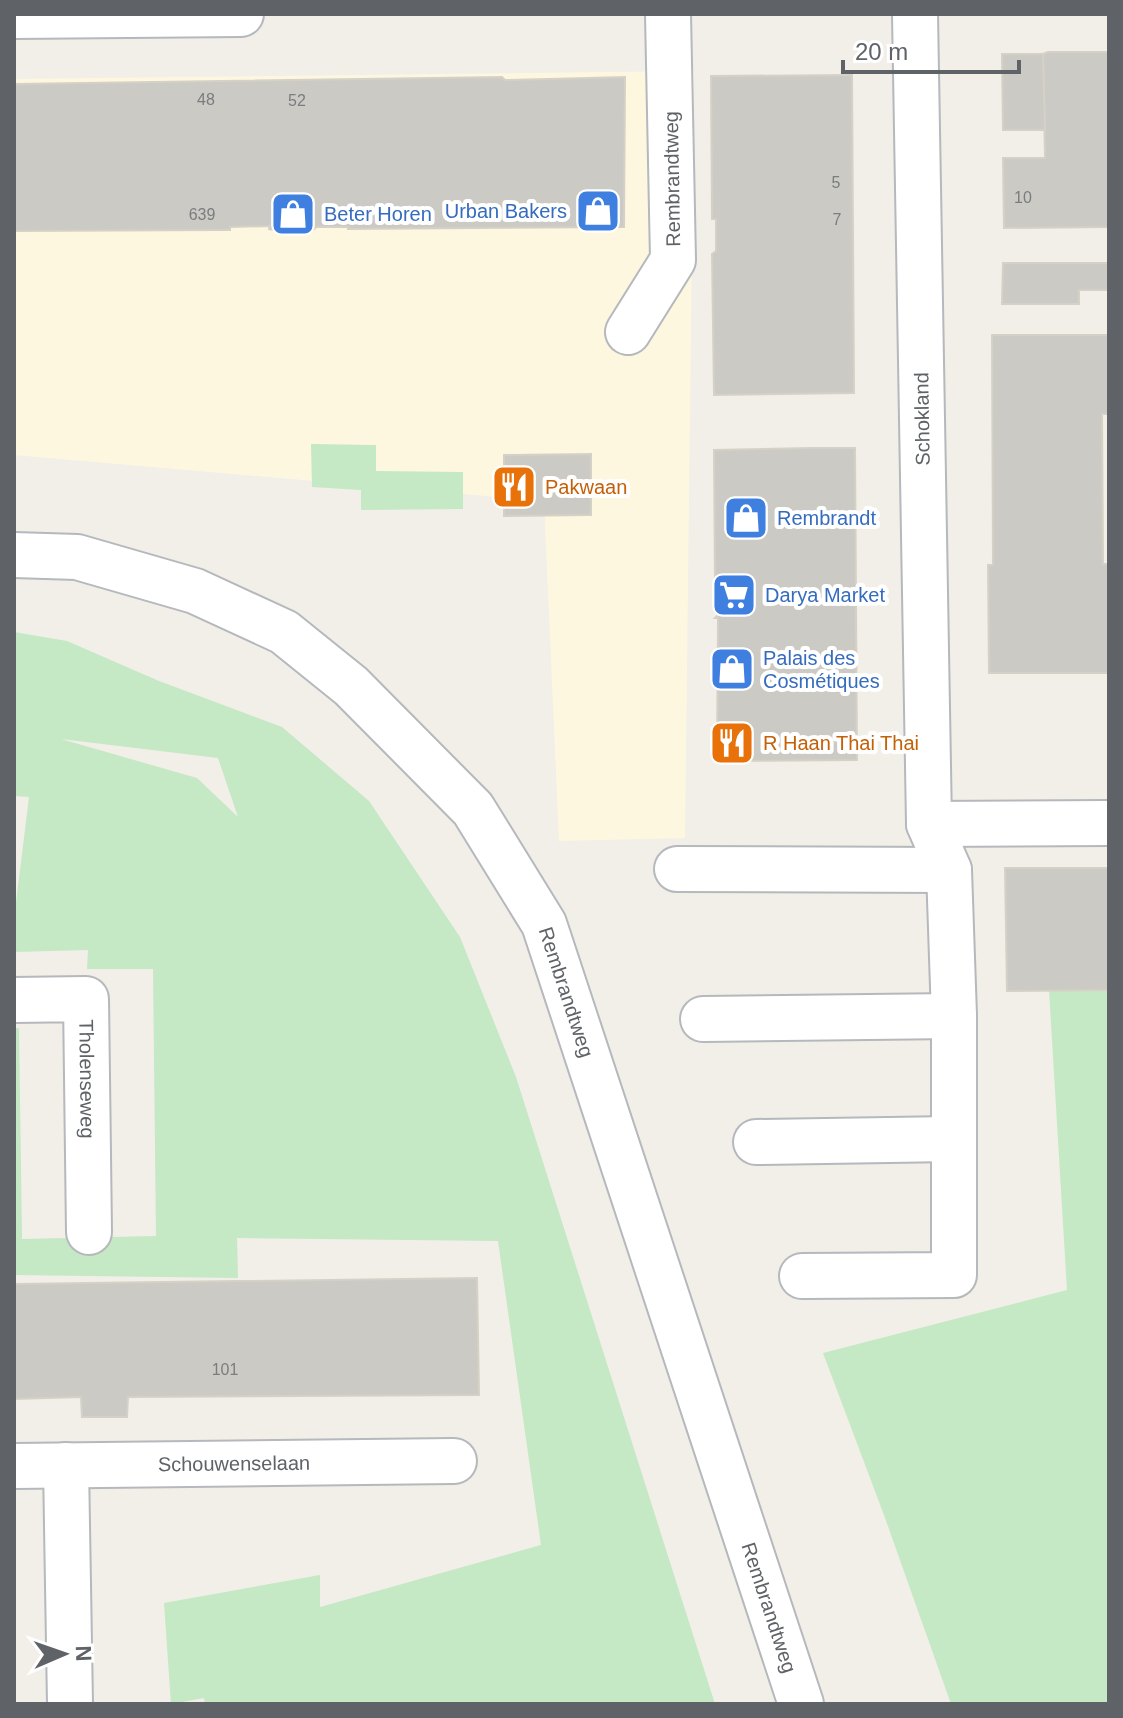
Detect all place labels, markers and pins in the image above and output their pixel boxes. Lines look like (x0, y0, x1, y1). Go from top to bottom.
shop icon: Urban Bakers (574, 187, 622, 235)
shop icon: Beter Horen (269, 190, 317, 238)
place label: Urban Bakers (445, 200, 567, 222)
place label: Beter Horen (324, 203, 432, 225)
restaurant icon: Pakwaan (490, 463, 538, 511)
place label: Pakwaan (545, 476, 627, 498)
shop icon: Rembrandt (722, 494, 770, 542)
place label: Rembrandt (777, 507, 876, 529)
supermarket icon: Darya Market (710, 571, 758, 619)
place label: Darya Market (765, 584, 885, 606)
shop icon: Palais des Cosmétiques (708, 645, 756, 693)
place label: Palais des Cosmétiques (763, 647, 880, 692)
restaurant icon: R Haan Thai Thai (708, 719, 756, 767)
place label: R Haan Thai Thai (763, 732, 919, 754)

